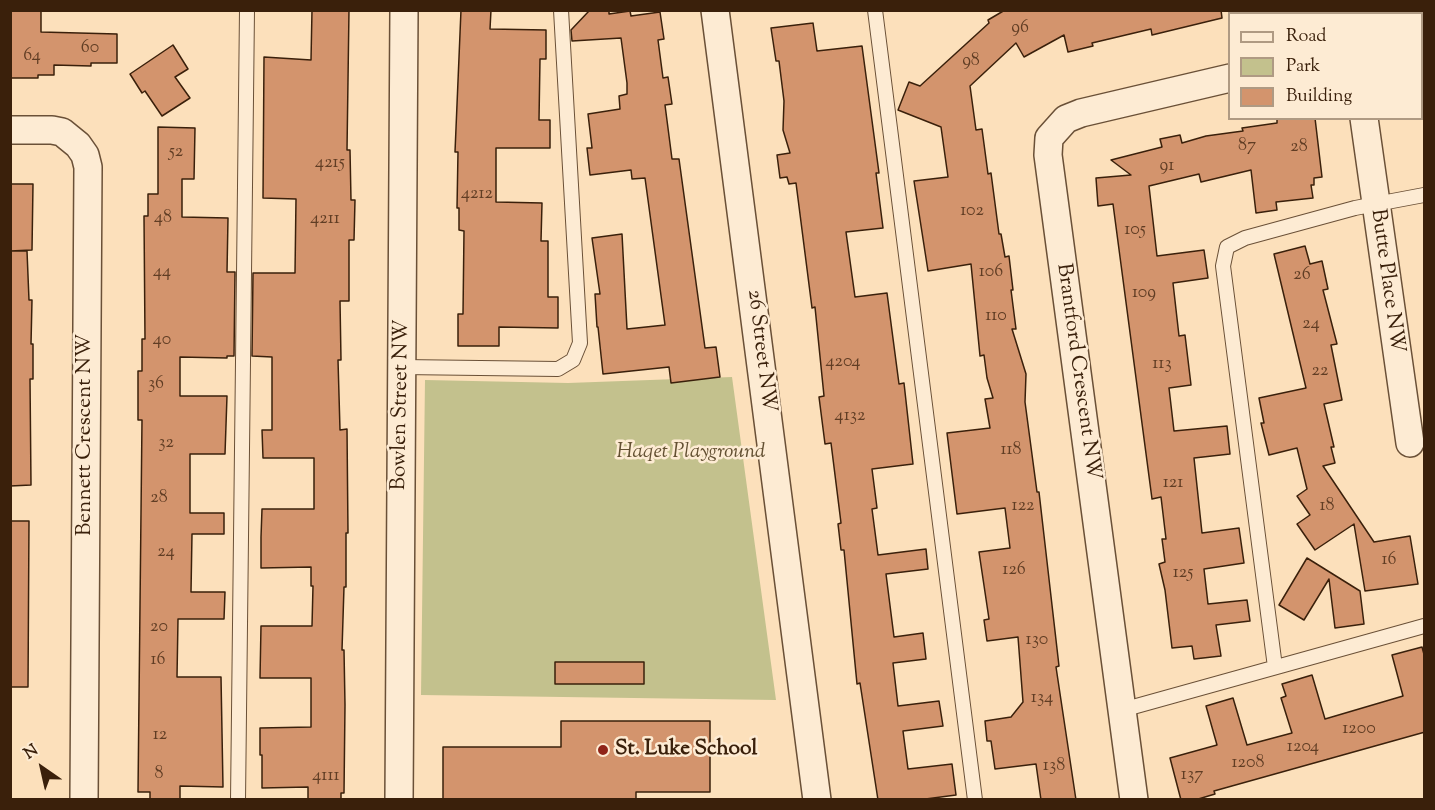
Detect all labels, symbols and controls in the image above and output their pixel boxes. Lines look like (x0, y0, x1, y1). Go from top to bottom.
legend (1228, 12, 1423, 120)
house number: 96 (1011, 18, 1029, 40)
text: Road (1286, 24, 1326, 50)
house number: 60 (81, 38, 99, 60)
house number: 64 (23, 46, 41, 68)
house number: 98 (962, 51, 980, 73)
text: Park (1286, 54, 1320, 80)
text: Building (1286, 84, 1352, 110)
house number: 87 (1238, 136, 1256, 158)
house number: 28 (1290, 137, 1308, 159)
house number: 52 (169, 142, 183, 164)
house number: 4215 (315, 153, 345, 175)
house number: 91 (1160, 156, 1174, 178)
house number: 4212 (461, 184, 493, 206)
house number: 102 (960, 201, 984, 223)
house number: 48 (154, 208, 172, 230)
street label: Butte Place NW (1363, 208, 1409, 354)
house number: 4211 (310, 209, 340, 231)
house number: 105 (1124, 220, 1146, 242)
house number: 44 (153, 262, 171, 284)
house number: 106 (979, 262, 1003, 284)
street label: Brantford Crescent NW (1049, 262, 1105, 482)
house number: 26 (1293, 265, 1311, 287)
house number: 109 (1132, 283, 1156, 305)
street label: 26 Street NW (740, 288, 780, 414)
house number: 110 (985, 306, 1007, 328)
house number: 24 (1302, 314, 1320, 336)
street label: Bowlen Street NW (388, 319, 416, 491)
house number: 40 (153, 330, 171, 352)
street label: Bennett Crescent NW (73, 334, 99, 536)
house number: 4204 (825, 352, 861, 374)
house number: 113 (1152, 354, 1172, 376)
house number: 22 (1312, 361, 1328, 383)
house number: 36 (148, 374, 164, 396)
house number: 4132 (835, 406, 865, 428)
house number: 32 (158, 433, 174, 455)
park label: Haqet Playground (617, 440, 765, 466)
house number: 118 (1000, 440, 1022, 462)
house number: 121 (1163, 473, 1183, 495)
house number: 28 (150, 488, 168, 510)
house number: 122 (1012, 496, 1034, 518)
house number: 18 (1319, 496, 1335, 518)
house number: 24 (157, 542, 175, 564)
house number: 16 (1381, 550, 1397, 572)
house number: 126 (1002, 560, 1026, 582)
house number: 125 (1173, 563, 1193, 585)
house number: 20 (150, 617, 168, 639)
house number: 130 (1026, 630, 1048, 652)
house number: 16 (150, 650, 166, 672)
house number: 134 (1031, 688, 1053, 710)
house number: 1200 (1342, 719, 1376, 741)
house number: 12 (153, 725, 167, 747)
place label: St. Luke School (615, 737, 757, 763)
house number: 1204 (1287, 737, 1319, 759)
north arrow (12, 738, 72, 798)
text: N (20, 740, 43, 766)
marker: St. Luke School (596, 743, 610, 757)
house number: 1208 (1231, 753, 1265, 775)
house number: 138 (1043, 756, 1065, 778)
house number: 8 (155, 764, 163, 786)
house number: 137 (1181, 765, 1203, 787)
house number: 4111 (312, 766, 340, 788)

